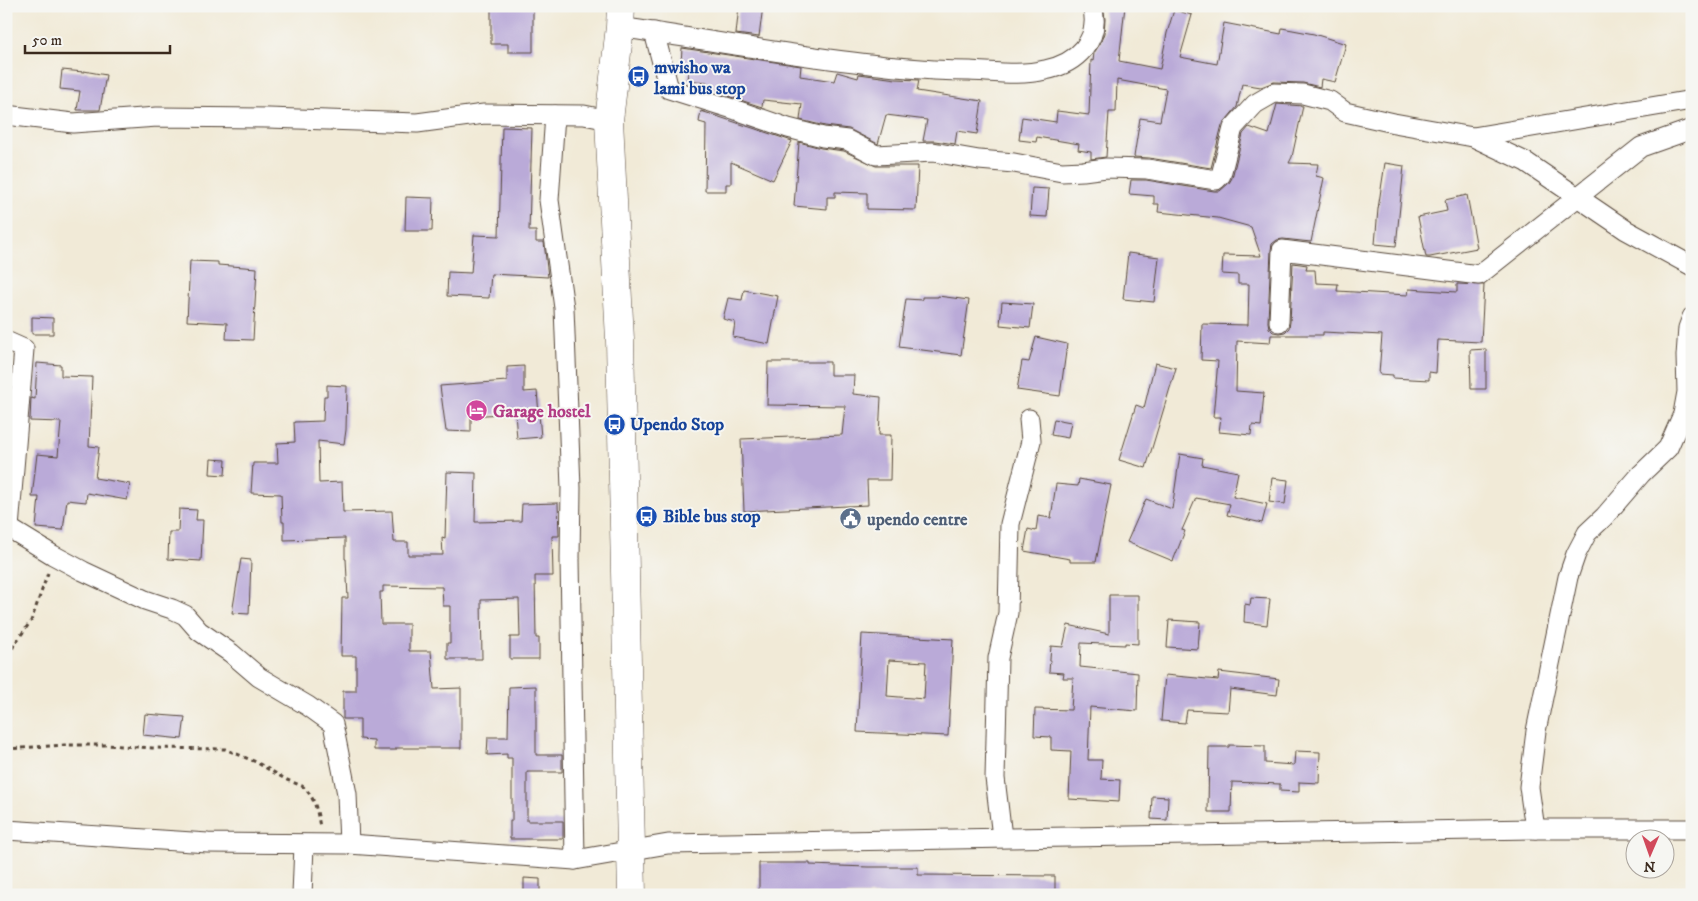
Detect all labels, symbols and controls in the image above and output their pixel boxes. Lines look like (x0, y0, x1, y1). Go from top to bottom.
scale bar (25, 22, 170, 54)
text: 50 m (32, 31, 62, 50)
place label: mwisho wa lami bus stop (653, 57, 746, 100)
bus stop icon: mwisho wa lami bus stop (626, 65, 650, 89)
hotel icon: Garage hostel (465, 399, 489, 423)
place label: Garage hostel (493, 401, 591, 423)
bus stop icon: Upendo Stop (602, 412, 626, 436)
place label: Upendo Stop (630, 414, 724, 436)
bus stop icon: Bible bus stop (635, 504, 659, 528)
place label: Bible bus stop (663, 506, 761, 528)
public building icon: upendo centre (839, 507, 863, 531)
place label: upendo centre (867, 509, 968, 531)
north arrow (1626, 828, 1676, 878)
text: N (1643, 857, 1656, 875)

